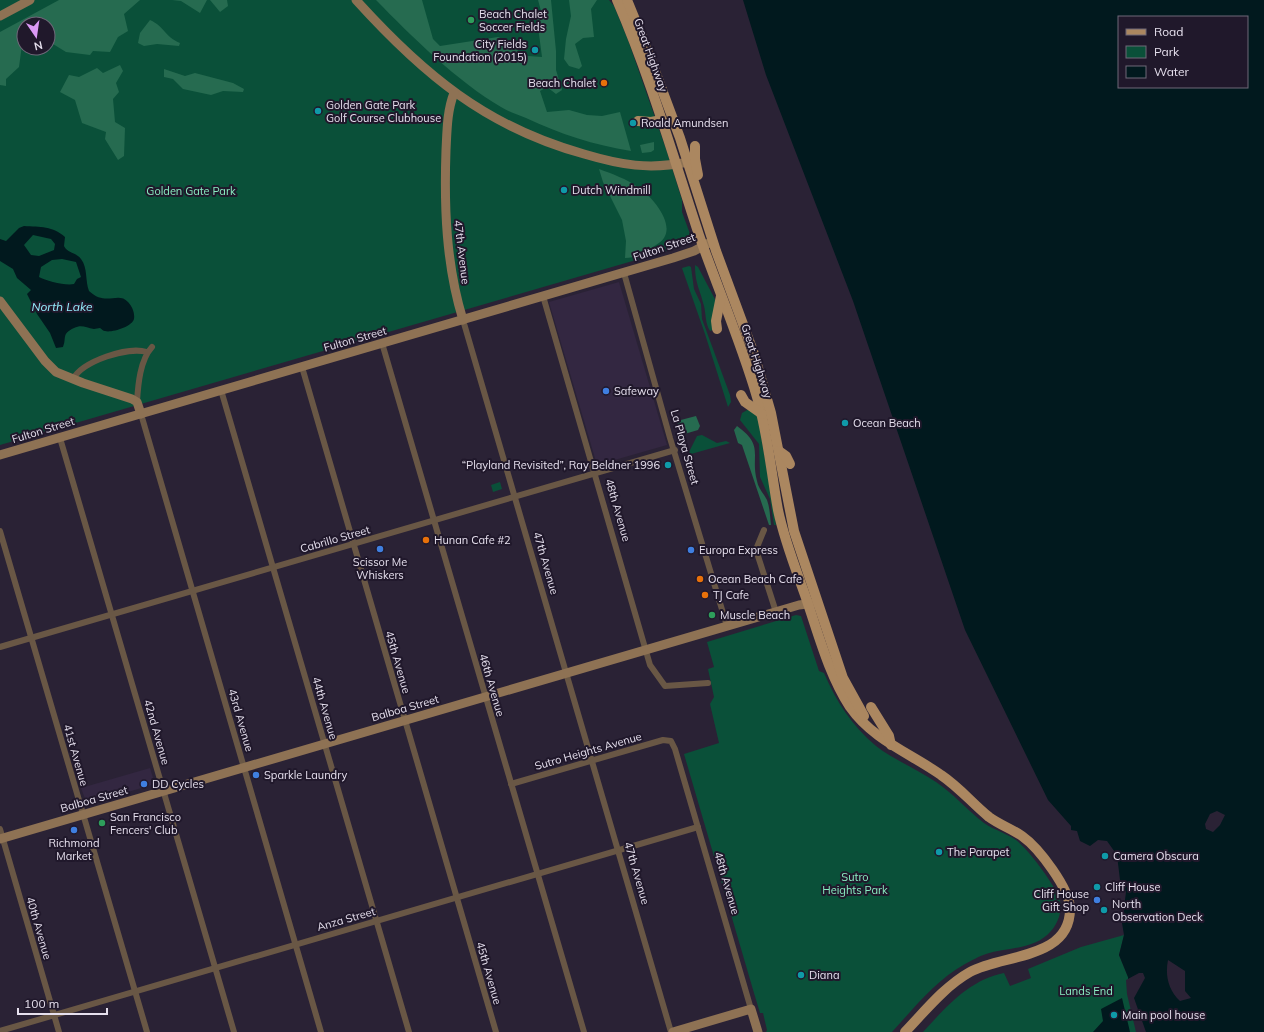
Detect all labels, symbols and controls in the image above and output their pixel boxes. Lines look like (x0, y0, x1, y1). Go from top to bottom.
place label: Beach Chalet Soccer Fields (479, 7, 547, 34)
marker: Beach Chalet Soccer Fields (466, 15, 476, 25)
north arrow (16, 16, 56, 56)
street label: Great Highway (631, 16, 671, 94)
legend (1118, 16, 1248, 88)
text: Road (1154, 24, 1183, 39)
place label: City Fields Foundation (2015) (433, 37, 527, 64)
text: N (33, 38, 44, 53)
text: Park (1154, 44, 1180, 59)
marker: City Fields Foundation (2015) (530, 45, 540, 55)
text: Water (1154, 64, 1190, 79)
place label: Beach Chalet (528, 76, 596, 90)
marker: Beach Chalet (599, 78, 609, 88)
place label: Golden Gate Park Golf Course Clubhouse (326, 98, 441, 125)
marker: Golden Gate Park Golf Course Clubhouse (313, 106, 323, 116)
place label: Roald Amundsen (641, 116, 728, 130)
marker: Roald Amundsen (628, 118, 638, 128)
place label: Dutch Windmill (572, 183, 651, 197)
park label: Golden Gate Park (146, 184, 236, 198)
marker: Dutch Windmill (559, 185, 569, 195)
street label: 47th Avenue (451, 219, 473, 285)
street label: Fulton Street (631, 230, 697, 264)
water label: North Lake (31, 299, 93, 314)
street label: Great Highway (738, 322, 776, 400)
street label: Fulton Street (322, 323, 388, 355)
place label: Safeway (614, 384, 659, 398)
marker: Safeway (601, 386, 611, 396)
street label: La Playa Street (668, 408, 702, 486)
street label: Fulton Street (10, 414, 76, 446)
place label: Ocean Beach (853, 416, 921, 430)
marker: Ocean Beach (840, 418, 850, 428)
place label: “Playland Revisited”, Ray Beldner 1996 (462, 458, 660, 472)
marker: “Playland Revisited”, Ray Beldner 1996 (663, 460, 673, 470)
street label: 48th Avenue (602, 477, 634, 543)
street label: Cabrillo Street (298, 522, 372, 556)
street label: 47th Avenue (530, 530, 562, 596)
place label: Hunan Cafe #2 (434, 533, 511, 547)
marker: Hunan Cafe #2 (421, 535, 431, 545)
place label: Europa Express (699, 543, 778, 557)
marker: Scissor Me Whiskers (375, 544, 385, 554)
marker: Europa Express (686, 545, 696, 555)
place label: Scissor Me Whiskers (353, 555, 407, 582)
place label: Ocean Beach Cafe (708, 572, 802, 586)
marker: Ocean Beach Cafe (695, 574, 705, 584)
place label: TJ Cafe (713, 588, 749, 602)
marker: TJ Cafe (700, 590, 710, 600)
place label: Muscle Beach (720, 608, 790, 622)
marker: Muscle Beach (707, 610, 717, 620)
street label: 45th Avenue (382, 629, 414, 695)
street label: 46th Avenue (476, 652, 508, 718)
street label: 44th Avenue (309, 675, 341, 741)
street label: 43rd Avenue (225, 687, 257, 753)
street label: Balboa Street (370, 692, 440, 724)
street label: 42nd Avenue (141, 698, 173, 766)
street label: 41st Avenue (61, 722, 92, 788)
street label: Sutro Heights Avenue (533, 729, 643, 773)
place label: Sparkle Laundry (264, 768, 347, 782)
marker: Sparkle Laundry (251, 770, 261, 780)
place label: DD Cycles (152, 777, 204, 791)
marker: DD Cycles (139, 779, 149, 789)
street label: Balboa Street (59, 783, 129, 815)
place label: San Francisco Fencers' Club (110, 810, 181, 837)
marker: San Francisco Fencers' Club (97, 818, 107, 828)
marker: Richmond Market (69, 825, 79, 835)
place label: Richmond Market (48, 836, 100, 863)
street label: 47th Avenue (621, 840, 653, 906)
place label: The Parapet (947, 845, 1010, 859)
marker: The Parapet (934, 847, 944, 857)
place label: Camera Obscura (1113, 849, 1199, 863)
street label: 48th Avenue (711, 850, 743, 916)
marker: Camera Obscura (1100, 851, 1110, 861)
park label: Sutro Heights Park (822, 870, 888, 897)
place label: Cliff House (1105, 880, 1160, 894)
marker: Cliff House (1092, 882, 1102, 892)
place label: Cliff House Gift Shop (1034, 887, 1089, 914)
street label: 40th Avenue (23, 895, 55, 961)
marker: Cliff House Gift Shop (1092, 895, 1102, 905)
place label: North Observation Deck (1112, 897, 1203, 924)
street label: Anza Street (315, 904, 377, 934)
marker: North Observation Deck (1099, 905, 1109, 915)
street label: 45th Avenue (473, 940, 505, 1006)
place label: Diana (809, 968, 839, 982)
marker: Diana (796, 970, 806, 980)
park label: Lands End (1059, 984, 1113, 998)
scale bar (18, 990, 107, 1016)
text: 100 m (24, 996, 59, 1011)
place label: Main pool house (1122, 1008, 1205, 1022)
marker: Main pool house (1109, 1010, 1119, 1020)

